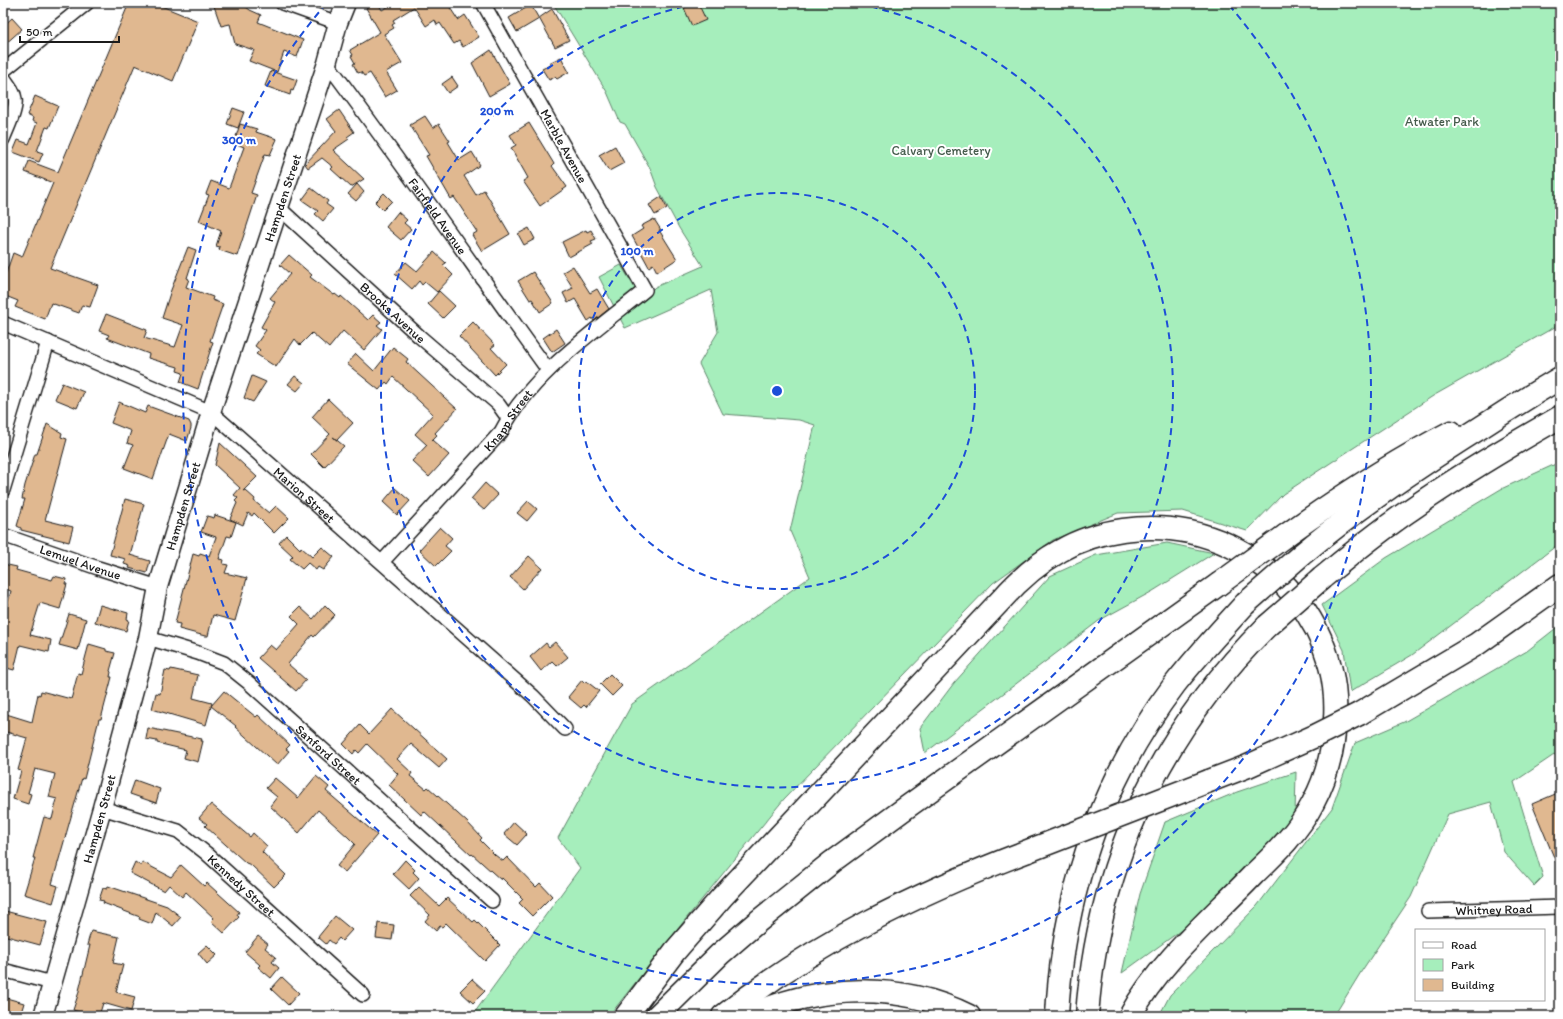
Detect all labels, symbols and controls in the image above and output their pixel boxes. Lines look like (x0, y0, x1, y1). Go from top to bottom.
scale bar (20, 18, 119, 44)
text: 50 m (26, 25, 52, 39)
text: 200 m (480, 104, 515, 118)
street label: Marble Avenue (537, 106, 591, 186)
park label: Atwater Park (1405, 114, 1479, 129)
text: 300 m (222, 133, 257, 147)
park label: Calvary Cemetery (891, 143, 991, 158)
street label: Hampden Street (261, 152, 304, 243)
street label: Fairfield Avenue (406, 175, 470, 257)
text: 100 m (620, 244, 654, 258)
street label: Brooks Avenue (357, 279, 429, 346)
centre of rings (770, 384, 784, 398)
street label: Knapp Street (480, 386, 535, 454)
street label: Hampden Street (162, 460, 203, 552)
street label: Marion Street (271, 464, 338, 526)
street label: Lemuel Avenue (38, 541, 123, 582)
street label: Sanford Street (293, 721, 365, 788)
street label: Hampden Street (79, 773, 118, 865)
street label: Kennedy Street (205, 851, 278, 920)
street label: Whitney Road (1455, 900, 1533, 918)
legend (1415, 929, 1545, 1001)
text: Road (1451, 938, 1477, 952)
text: Park (1451, 958, 1475, 972)
text: Building (1451, 978, 1495, 992)

